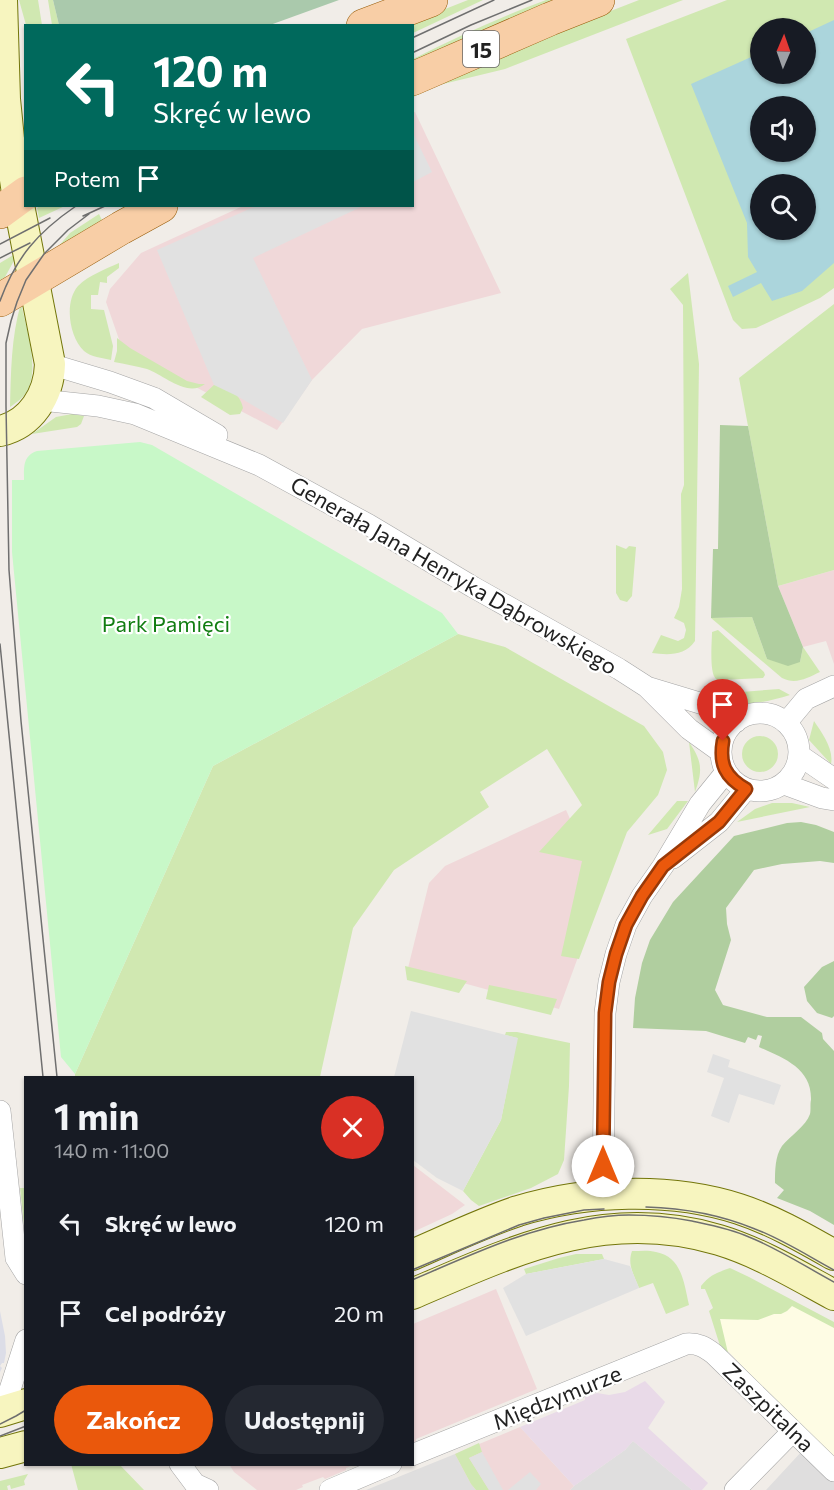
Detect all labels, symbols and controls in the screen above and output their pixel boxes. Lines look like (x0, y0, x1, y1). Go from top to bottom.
north arrow (750, 18, 816, 84)
map controls (750, 18, 816, 240)
road number: 15 (463, 31, 499, 67)
text: 120 m (153, 44, 268, 96)
icon: left (54, 48, 132, 126)
text: Skręć w lewo (153, 96, 311, 129)
button: sound (750, 96, 816, 162)
icon: arrive (132, 162, 165, 195)
text: Potem (54, 165, 120, 192)
button: search (750, 174, 816, 240)
street label: Generała Jana Henryka Dąbrowskiego (286, 470, 622, 680)
park label: Park Pamięci (102, 610, 230, 637)
pin (697, 679, 748, 741)
icon: arrive (706, 688, 739, 721)
text: 1 min (54, 1093, 139, 1137)
button: close (321, 1096, 384, 1159)
position arrow (571, 1134, 635, 1198)
text: 140 m · 11:00 (54, 1138, 169, 1162)
icon: left (54, 1207, 87, 1240)
text: Skręć w lewo (105, 1210, 237, 1237)
text: 120 m (325, 1210, 384, 1237)
icon: arrive (54, 1297, 87, 1330)
text: Cel podróży (105, 1300, 226, 1327)
text: 20 m (334, 1300, 384, 1327)
street label: Zaszpitalna (718, 1357, 820, 1457)
street label: Międzymurze (489, 1359, 625, 1435)
button: Zakończ (54, 1385, 213, 1454)
button: Udostępnij (225, 1385, 384, 1454)

